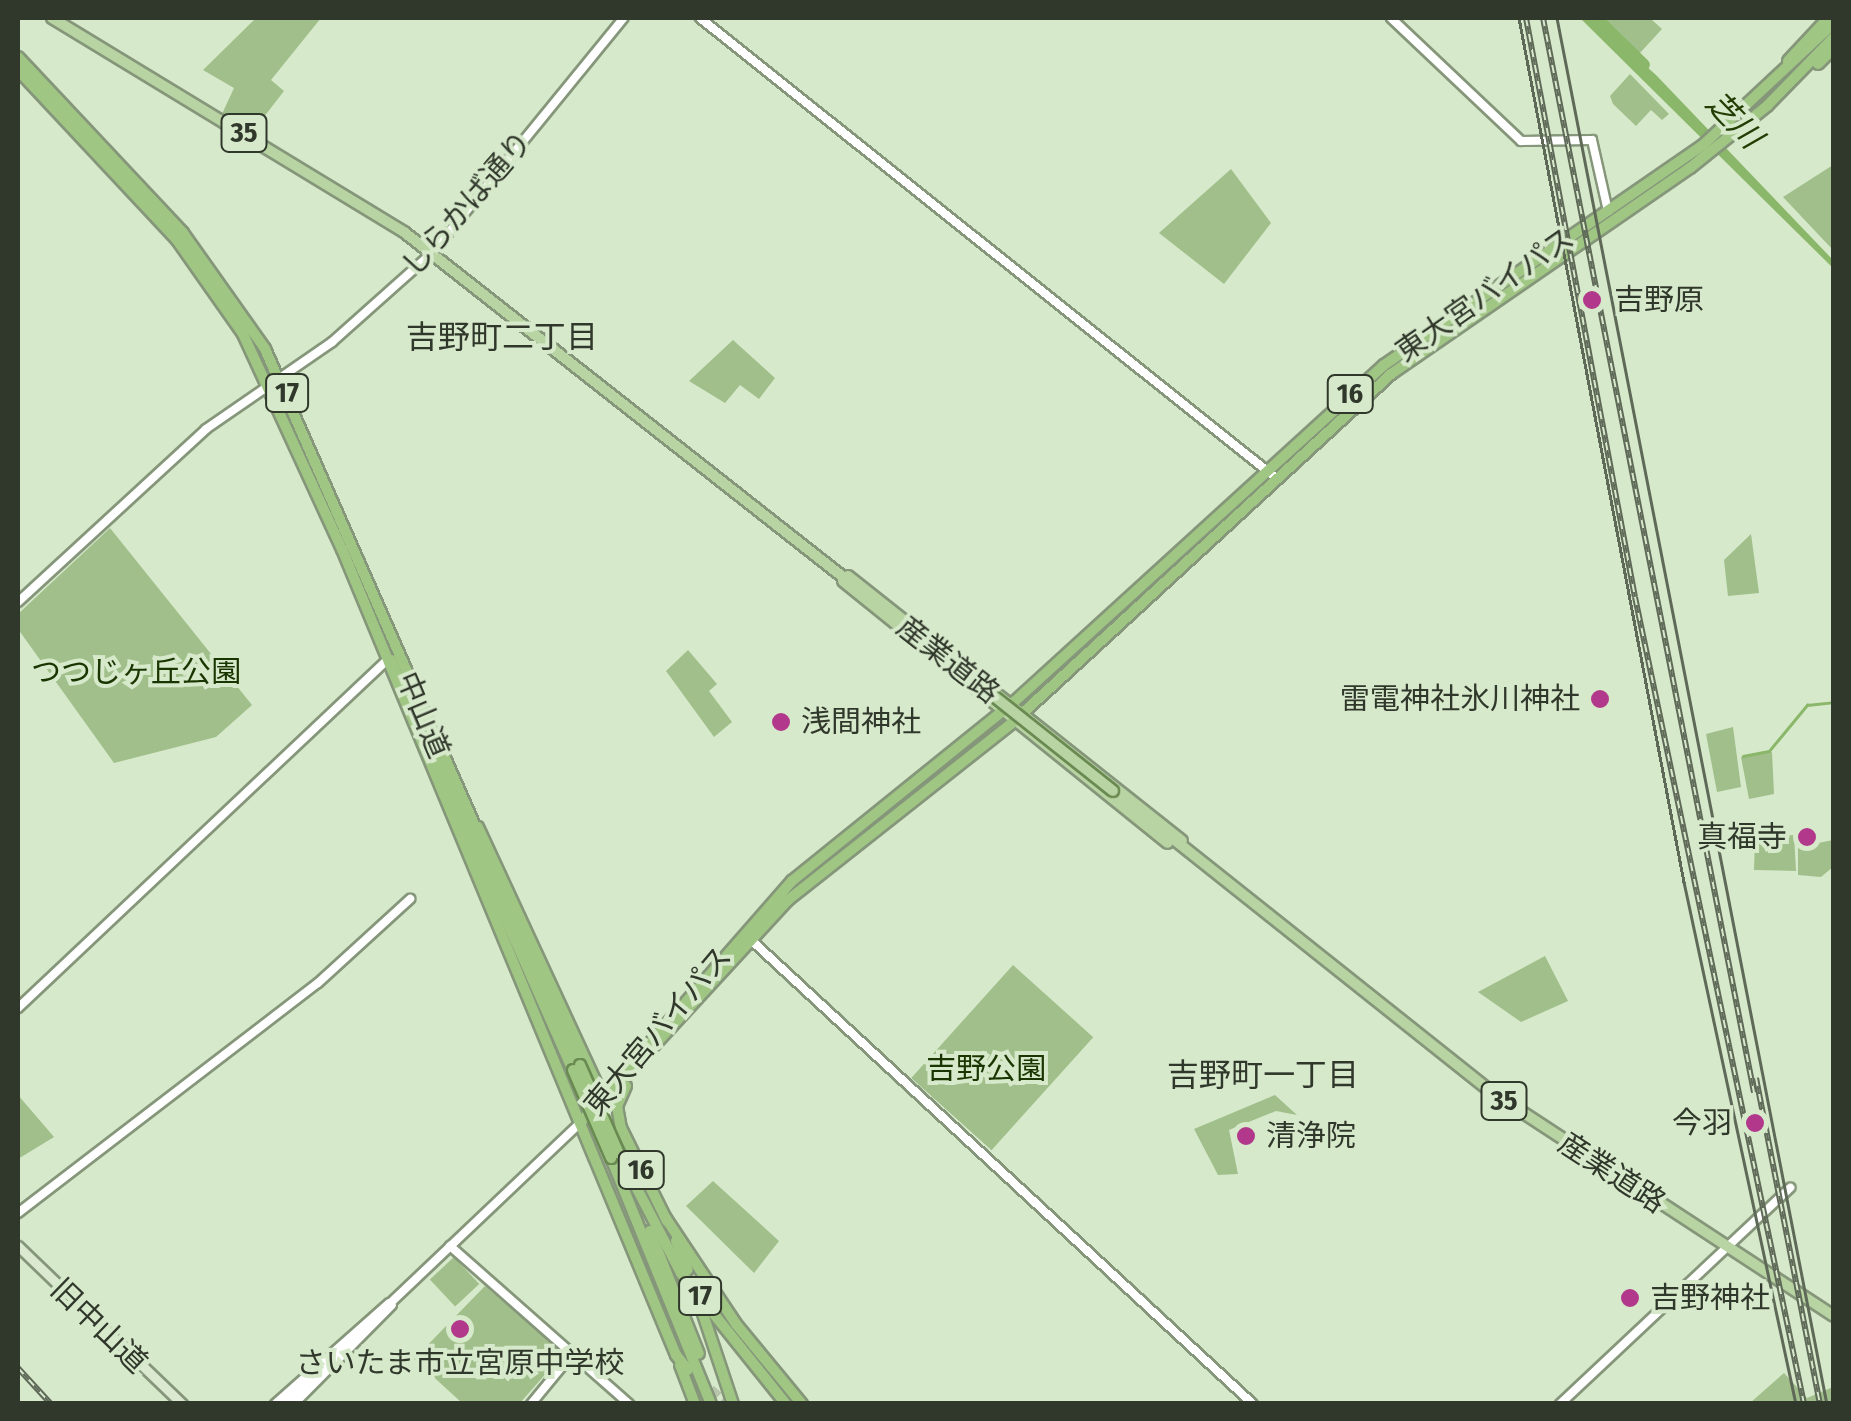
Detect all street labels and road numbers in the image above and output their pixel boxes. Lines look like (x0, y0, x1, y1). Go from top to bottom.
road number: 35 (219, 110, 269, 156)
street label: しらかば通り (394, 124, 540, 284)
street label: 東大宮バイパス (1389, 220, 1581, 370)
road number: 17 (264, 370, 310, 416)
road number: 16 (1325, 371, 1375, 417)
street label: 産業道路 (890, 609, 1006, 711)
street label: 中山道 (389, 667, 457, 763)
street label: 東大宮バイパス (577, 939, 739, 1123)
road number: 35 (1479, 1078, 1529, 1124)
street label: 産業道路 (1552, 1125, 1672, 1221)
road number: 16 (616, 1147, 666, 1193)
street label: 旧中山道 (43, 1271, 155, 1381)
road number: 17 (678, 1273, 722, 1319)

